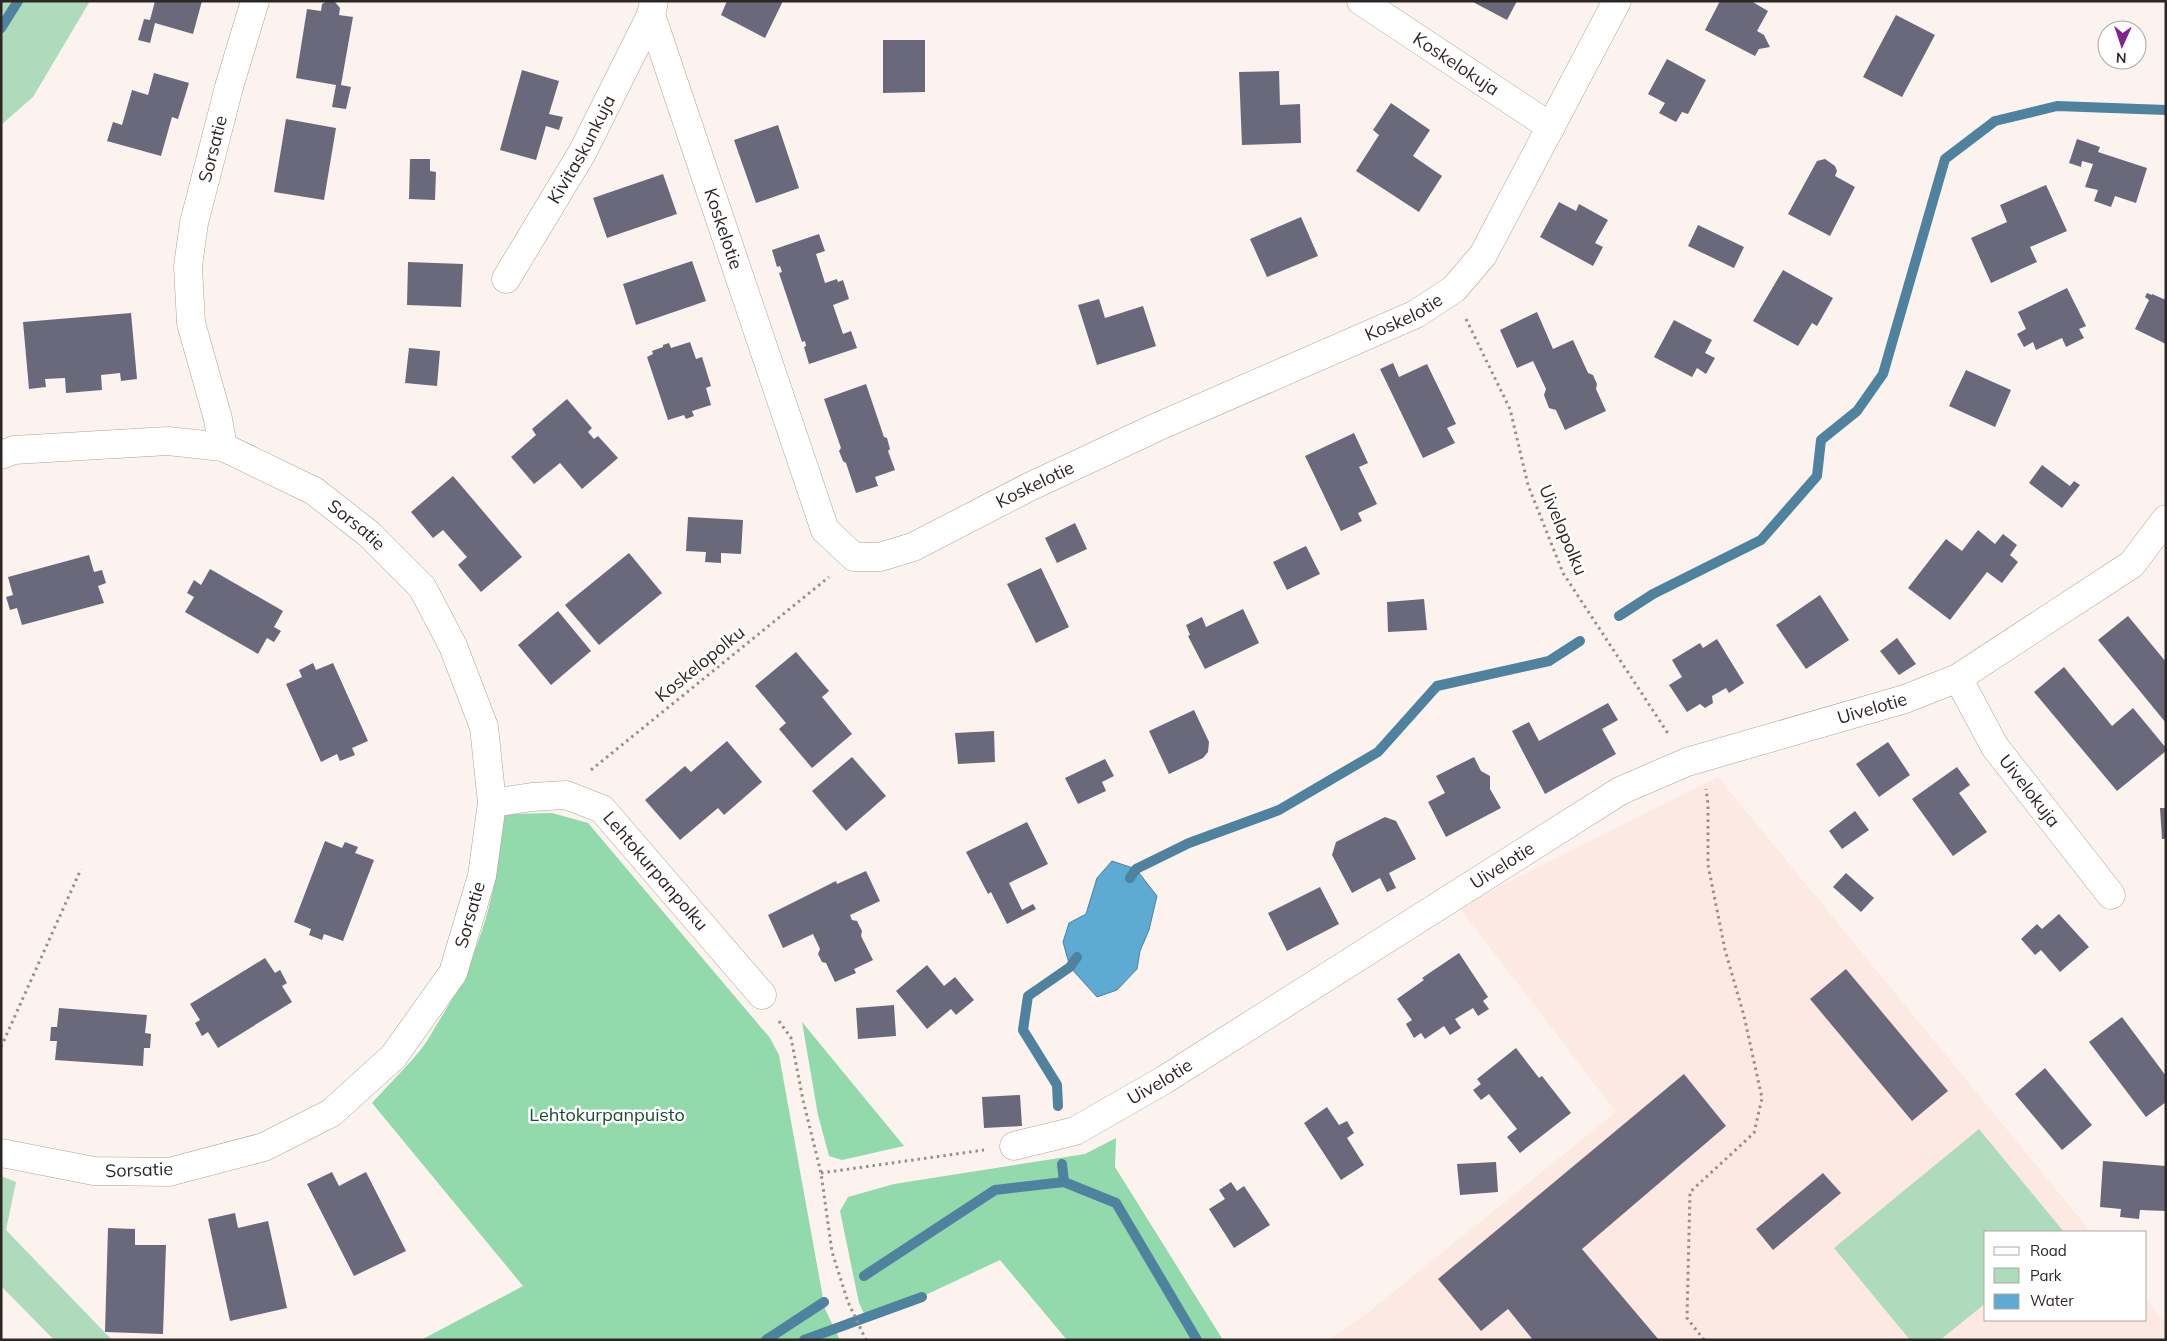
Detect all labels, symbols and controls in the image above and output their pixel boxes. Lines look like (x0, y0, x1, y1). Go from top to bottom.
north arrow (2097, 20, 2147, 70)
street label: Koskelokuja (1409, 27, 1504, 100)
text: N (2116, 49, 2127, 67)
street label: Kivitaskunkuja (542, 91, 620, 208)
street label: Sorsatie (193, 113, 232, 185)
street label: Koskelotie (699, 185, 748, 272)
street label: Koskelotie (1361, 288, 1447, 346)
street label: Koskelotie (992, 456, 1078, 513)
street label: Uivelopolku (1534, 481, 1593, 579)
street label: Sorsatie (323, 494, 391, 555)
street label: Koskelopolku (650, 620, 749, 707)
street label: Uivelotie (1834, 687, 1910, 729)
street label: Uivelokuja (1994, 750, 2065, 831)
street label: Lehtokurpanpolku (598, 806, 713, 935)
street label: Uivelotie (1466, 836, 1538, 894)
street label: Sorsatie (449, 879, 490, 951)
street label: Uivelotie (1123, 1053, 1196, 1110)
park label: Lehtokurpanpuisto (529, 1103, 685, 1126)
street label: Sorsatie (105, 1157, 173, 1182)
legend (1984, 1231, 2147, 1321)
text: Road (2030, 1241, 2067, 1260)
text: Park (2030, 1266, 2062, 1285)
text: Water (2030, 1291, 2074, 1310)

